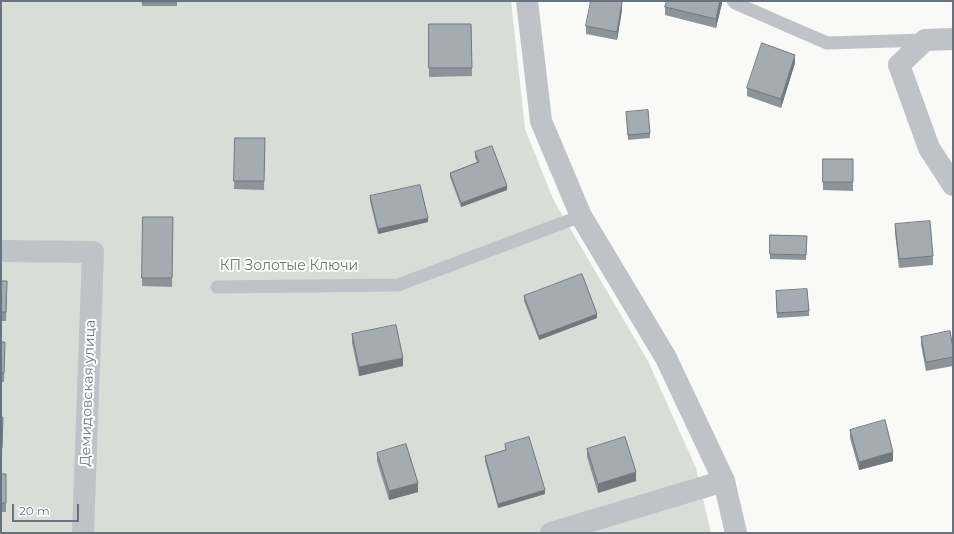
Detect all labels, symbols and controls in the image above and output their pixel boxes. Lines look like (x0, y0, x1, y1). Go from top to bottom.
park label: КП Золотые Ключи (220, 258, 358, 274)
street label: Демидовская улица (77, 319, 99, 467)
scale bar (14, 496, 81, 522)
text: 20 m (19, 503, 50, 518)

